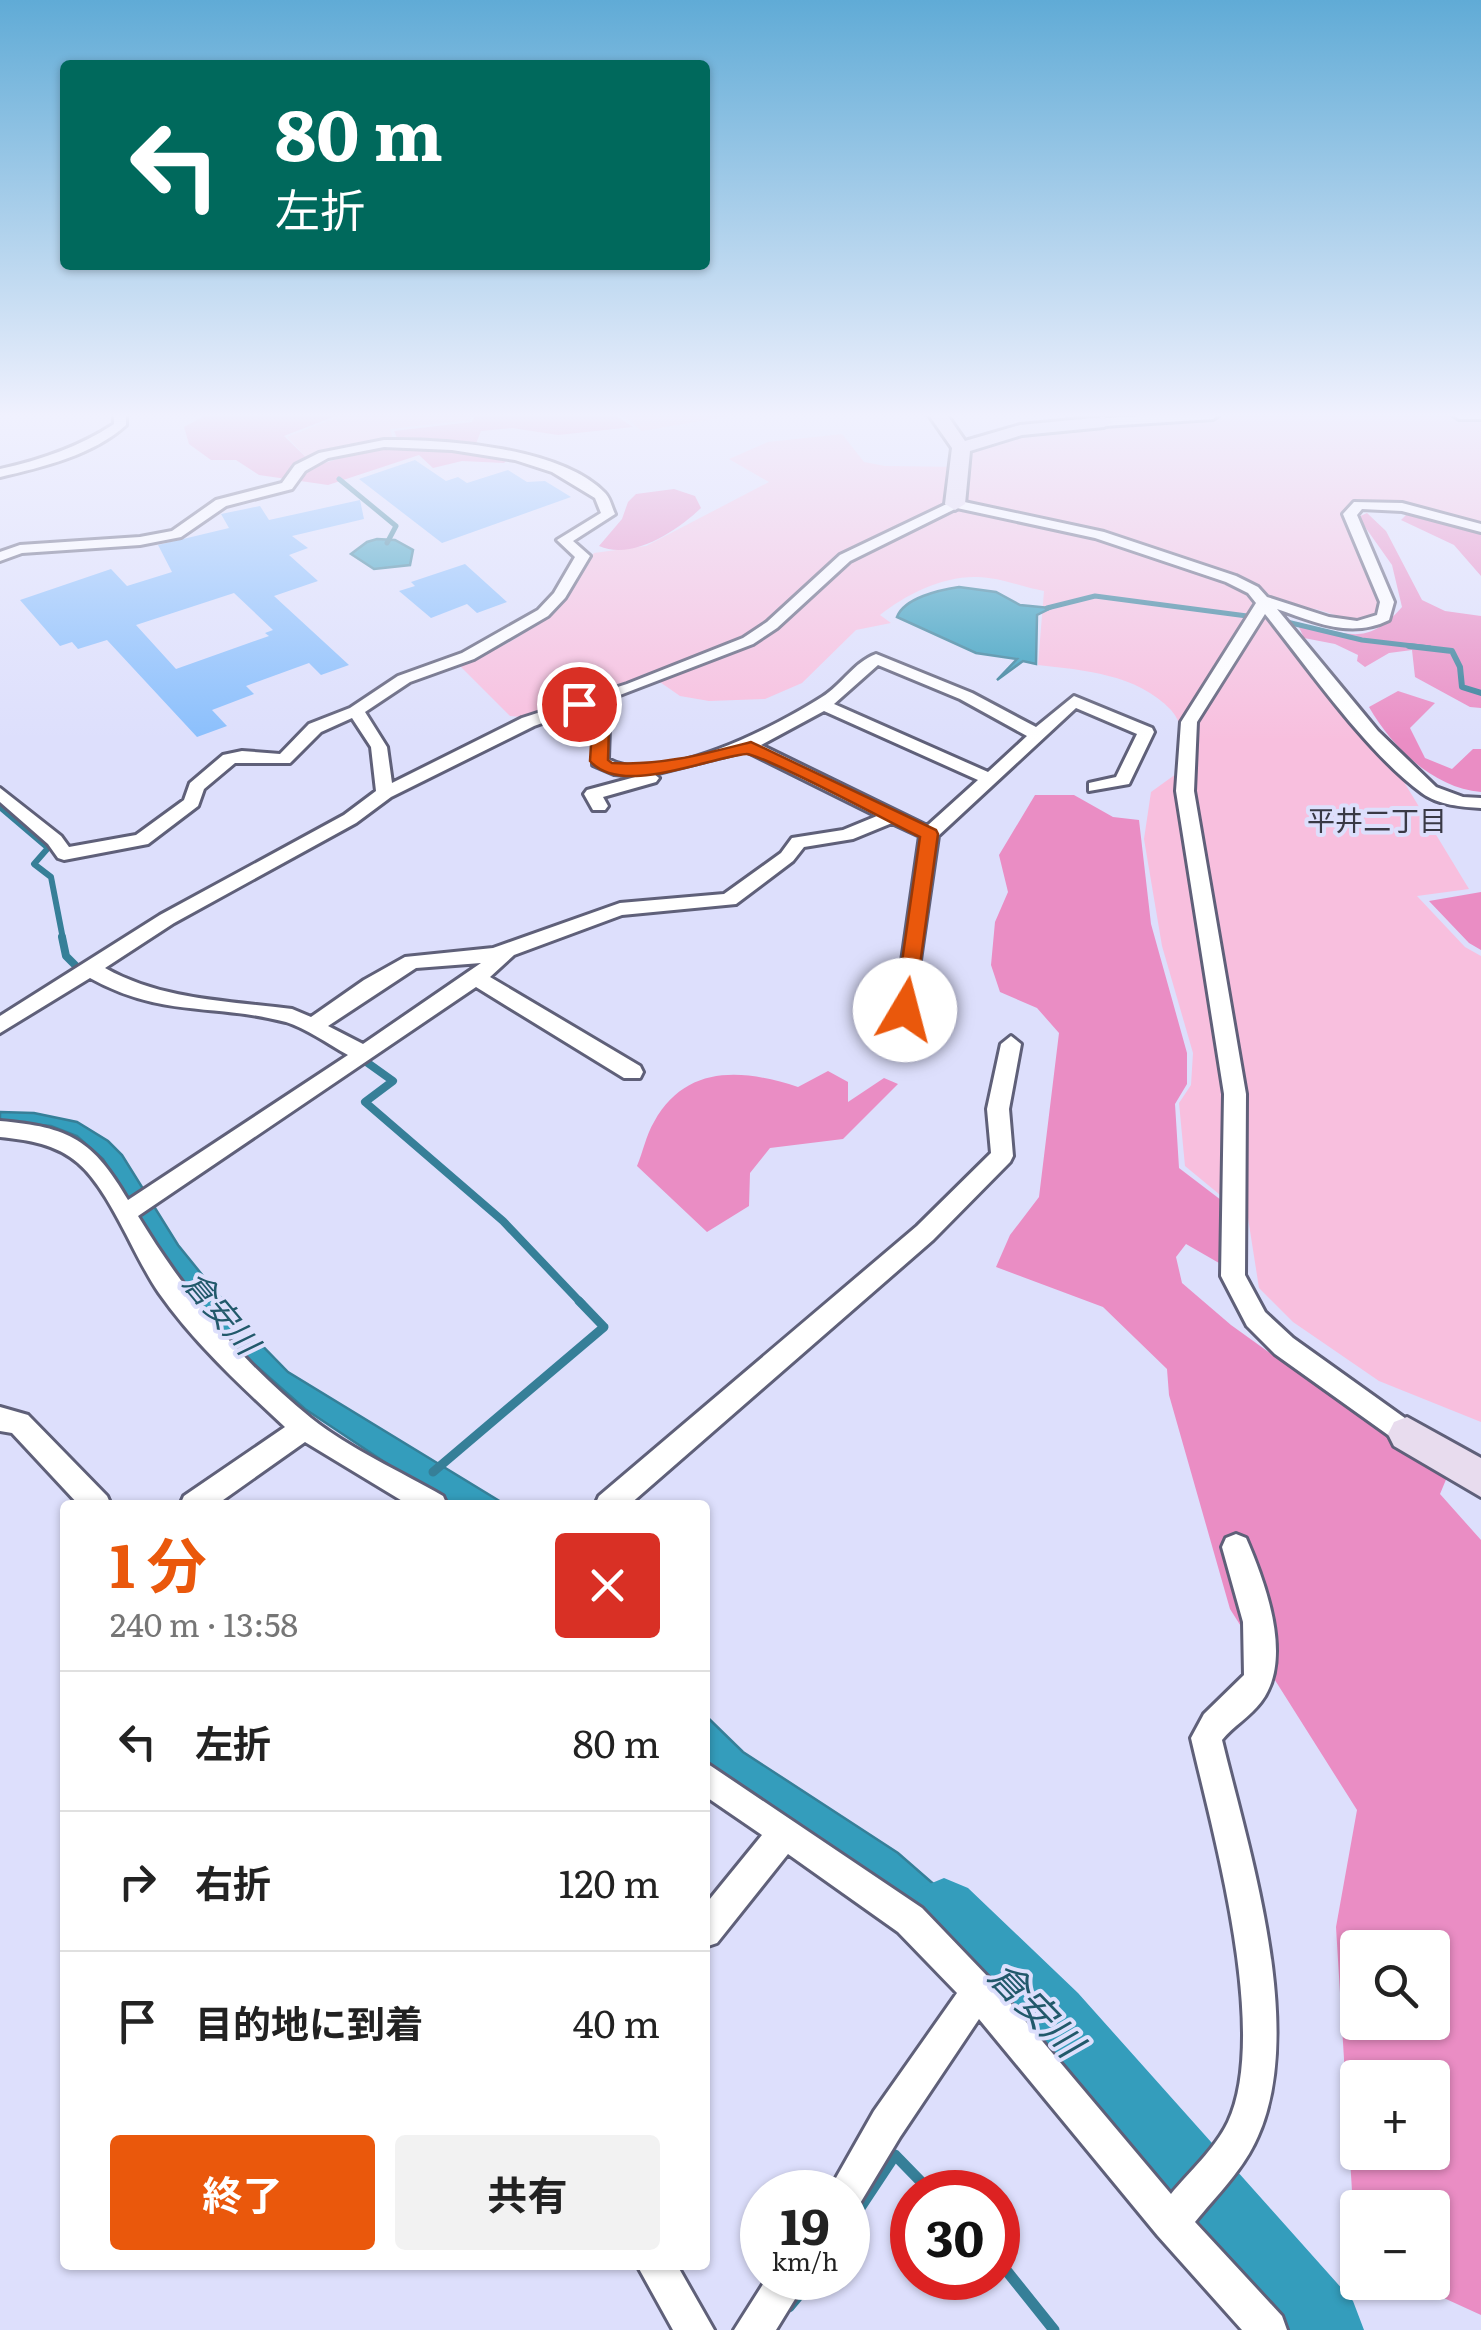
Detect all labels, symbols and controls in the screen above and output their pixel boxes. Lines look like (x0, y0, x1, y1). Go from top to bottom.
text: 80 m (275, 79, 443, 183)
icon: left (110, 100, 240, 230)
text: 左折 (275, 174, 365, 241)
pin (537, 662, 622, 747)
icon: arrive (552, 677, 607, 732)
district label: 平井二丁目 (1307, 798, 1447, 840)
position arrow (853, 958, 957, 1062)
water label: 倉安川 (174, 1259, 274, 1365)
text: 1 分 (110, 1517, 207, 1606)
button: close (555, 1533, 660, 1638)
text: 240 m · 13:58 (110, 1599, 298, 1647)
text: 左折 (195, 1713, 271, 1770)
text: 80 m (573, 1713, 660, 1770)
icon: left (110, 1714, 165, 1769)
text: 右折 (195, 1853, 271, 1910)
text: 120 m (559, 1853, 660, 1910)
icon: right (110, 1854, 165, 1909)
map controls (1340, 1930, 1450, 2300)
button: search (1340, 1930, 1450, 2040)
water label: 倉安川 (978, 1946, 1101, 2071)
text: 目的地に到着 (195, 1993, 423, 2050)
text: 40 m (573, 1993, 660, 2050)
icon: arrive (110, 1994, 165, 2049)
button: + (1340, 2060, 1450, 2170)
button: 終了 (110, 2135, 375, 2250)
button: 共有 (395, 2135, 660, 2250)
speed limit sign: 30 (890, 2170, 1020, 2300)
text: 19 (780, 2186, 830, 2260)
button: − (1340, 2190, 1450, 2300)
text: km/h (772, 2242, 838, 2279)

